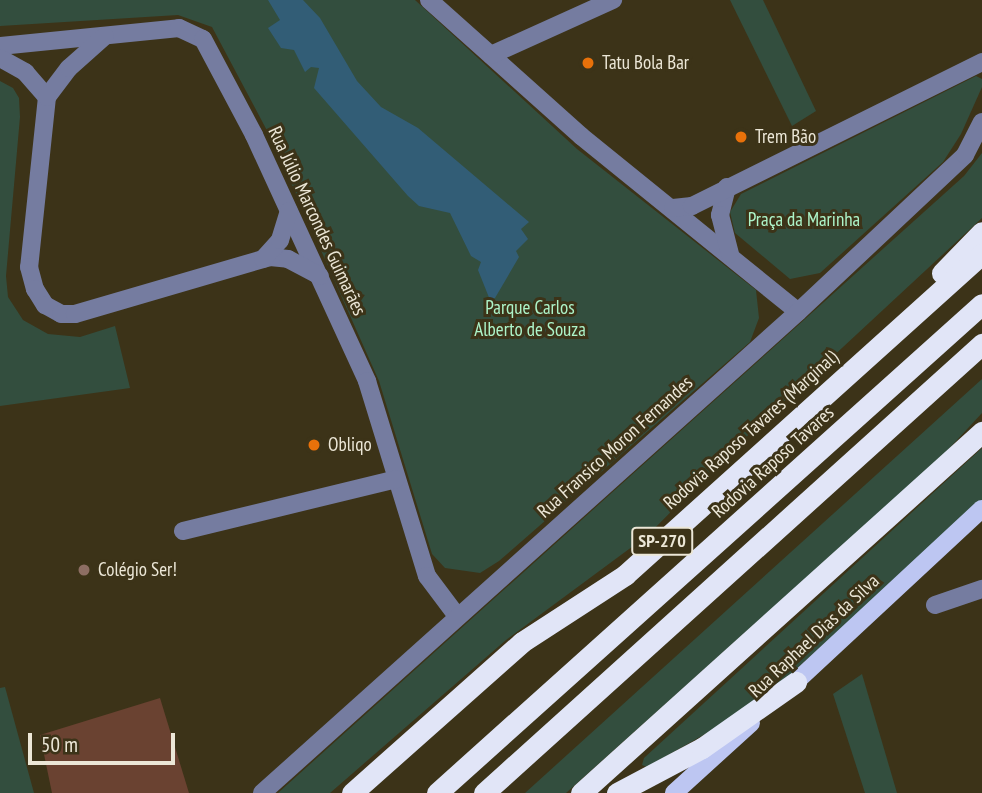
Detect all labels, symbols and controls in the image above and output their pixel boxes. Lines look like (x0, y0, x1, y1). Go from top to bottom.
place label: Tatu Bola Bar (602, 52, 689, 74)
marker: Tatu Bola Bar (580, 55, 596, 71)
street label: Rua Júlio Marcondes Guimarães (263, 123, 371, 319)
place label: Trem Bão (755, 126, 816, 148)
marker: Trem Bão (733, 129, 749, 145)
park label: Praça da Marinha (748, 209, 860, 231)
park label: Parque Carlos Alberto de Souza (474, 297, 586, 341)
street label: Rodovia Raposo Tavares (Marginal) (659, 346, 843, 514)
street label: Rua Fransico Moron Fernandes (533, 371, 697, 523)
street label: Rodovia Raposo Tavares (707, 401, 839, 523)
place label: Obliqo (328, 434, 372, 456)
marker: Obliqo (306, 437, 322, 453)
road number: SP-270 (630, 526, 694, 556)
place label: Colégio Ser! (98, 559, 177, 581)
marker: Colégio Ser! (76, 562, 92, 578)
street label: Rua Raphael Dias da Silva (744, 570, 884, 702)
scale bar (32, 720, 178, 764)
text: 50 m (41, 731, 78, 758)

